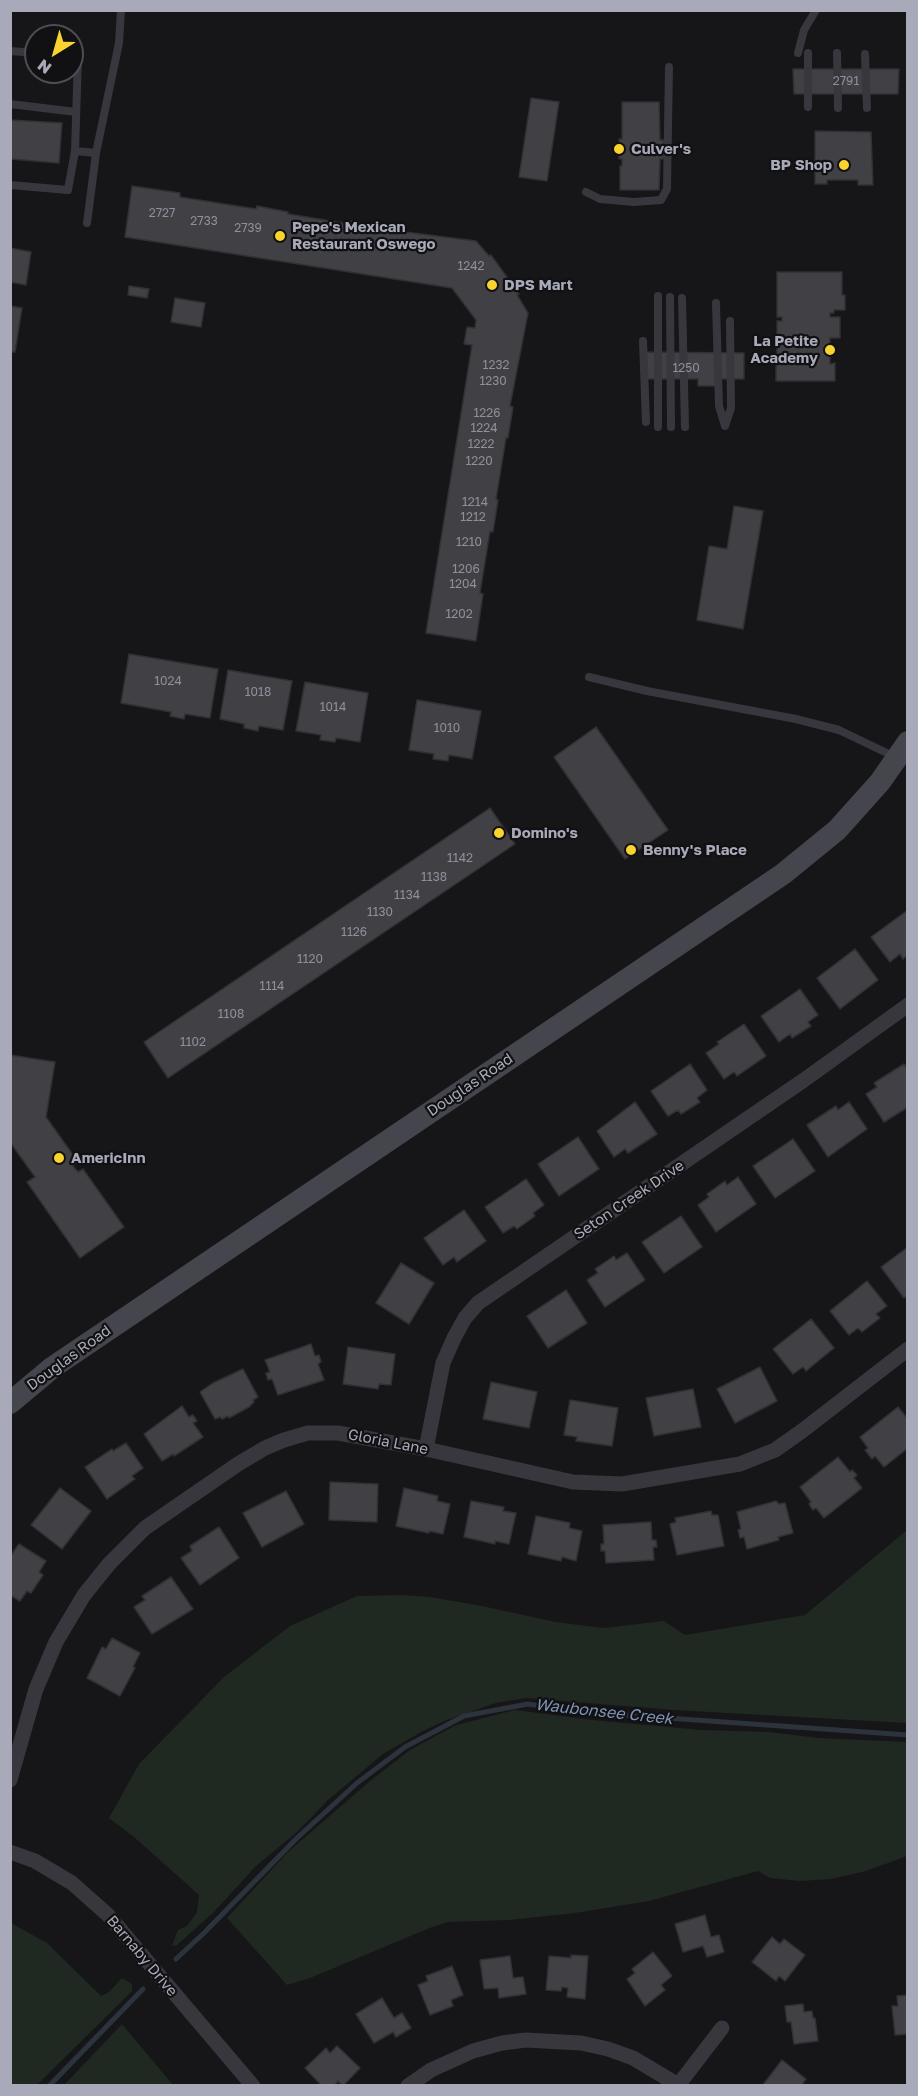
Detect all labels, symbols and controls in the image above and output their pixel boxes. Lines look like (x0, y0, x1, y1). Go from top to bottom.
north arrow (24, 24, 84, 84)
text: N (33, 55, 55, 78)
house number: 2791 (833, 74, 859, 88)
place label: Culver's (631, 140, 691, 158)
marker: Culver's (612, 142, 626, 156)
place label: BP Shop (770, 156, 832, 174)
marker: BP Shop (837, 158, 851, 172)
house number: 2727 (149, 206, 175, 220)
house number: 2733 (190, 214, 218, 228)
place label: Pepe's Mexican Restaurant Oswego (292, 218, 435, 253)
house number: 2739 (234, 221, 262, 235)
marker: Pepe's Mexican Restaurant Oswego (273, 229, 287, 243)
house number: 1242 (457, 259, 485, 273)
place label: DPS Mart (504, 276, 573, 294)
marker: DPS Mart (485, 278, 499, 292)
place label: La Petite Academy (750, 332, 818, 367)
marker: La Petite Academy (823, 343, 837, 357)
house number: 1232 (483, 358, 509, 372)
house number: 1250 (672, 361, 700, 375)
house number: 1230 (479, 374, 507, 388)
house number: 1226 (474, 406, 500, 420)
house number: 1224 (470, 421, 498, 435)
house number: 1222 (468, 437, 494, 451)
house number: 1220 (465, 454, 493, 468)
house number: 1214 (462, 495, 488, 509)
house number: 1212 (460, 510, 486, 524)
house number: 1210 (456, 535, 482, 549)
house number: 1206 (452, 562, 480, 576)
house number: 1204 (449, 577, 477, 591)
house number: 1202 (445, 607, 473, 621)
house number: 1024 (154, 674, 182, 688)
house number: 1018 (245, 685, 271, 699)
house number: 1014 (320, 700, 346, 714)
house number: 1010 (434, 721, 460, 735)
place label: Domino's (511, 824, 578, 842)
marker: Domino's (492, 826, 506, 840)
place label: Benny's Place (643, 841, 747, 859)
marker: Benny's Place (624, 843, 638, 857)
house number: 1142 (447, 851, 473, 865)
house number: 1138 (421, 870, 447, 884)
house number: 1134 (394, 888, 420, 902)
house number: 1130 (367, 905, 393, 919)
house number: 1126 (341, 925, 367, 939)
house number: 1120 (297, 952, 323, 966)
house number: 1114 (260, 979, 284, 993)
house number: 1108 (218, 1007, 244, 1021)
house number: 1102 (180, 1035, 206, 1049)
street label: Douglas Road (424, 1050, 516, 1120)
place label: AmericInn (71, 1149, 145, 1167)
marker: AmericInn (52, 1151, 66, 1165)
street label: Seton Creek Drive (571, 1156, 687, 1244)
street label: Douglas Road (23, 1321, 115, 1395)
street label: Gloria Lane (346, 1425, 430, 1459)
water label: Waubonsee Creek (534, 1695, 674, 1729)
street label: Barnaby Drive (103, 1912, 181, 2000)

